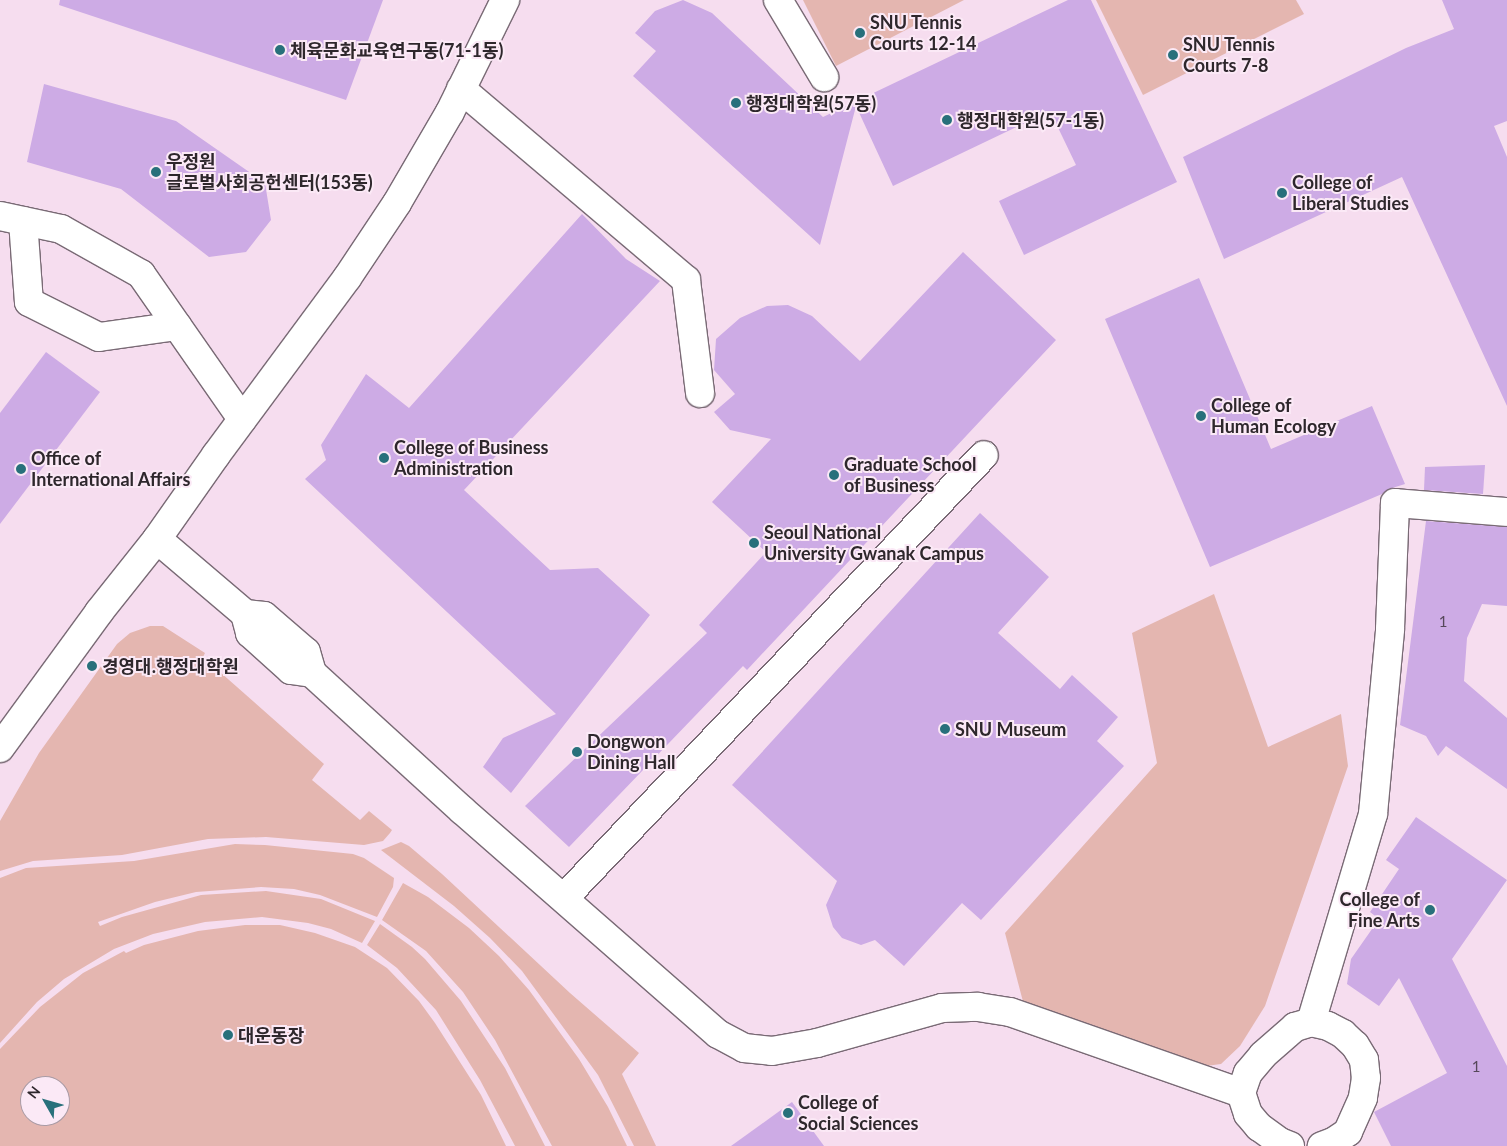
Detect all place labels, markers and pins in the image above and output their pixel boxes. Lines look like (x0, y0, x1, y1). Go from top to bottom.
place label: SNU Tennis Courts 12-14 (870, 12, 976, 54)
marker: SNU Tennis Courts 12-14 (854, 27, 866, 39)
place label: SNU Tennis Courts 7-8 (1183, 34, 1276, 76)
place label: 체육문화교육연구동(71-1동) (290, 39, 504, 61)
marker: 체육문화교육연구동(71-1동) (274, 44, 286, 56)
marker: SNU Tennis Courts 7-8 (1167, 49, 1179, 61)
place label: 행정대학원(57동) (746, 92, 876, 114)
marker: 행정대학원(57동) (730, 97, 742, 109)
place label: 행정대학원(57-1동) (957, 109, 1104, 131)
marker: 행정대학원(57-1동) (941, 114, 953, 126)
place label: 우정원 글로벌사회공헌센터(153동) (166, 151, 373, 193)
marker: 우정원 글로벌사회공헌센터(153동) (150, 166, 162, 178)
place label: College of Liberal Studies (1292, 172, 1409, 214)
marker: College of Liberal Studies (1276, 187, 1288, 199)
place label: College of Human Ecology (1211, 395, 1336, 438)
marker: College of Human Ecology (1195, 410, 1207, 422)
place label: College of Business Administration (394, 437, 549, 479)
place label: Office of International Affairs (31, 448, 191, 490)
marker: College of Business Administration (378, 452, 390, 464)
place label: Graduate School of Business (844, 454, 976, 496)
marker: Office of International Affairs (15, 463, 27, 475)
marker: Graduate School of Business (828, 469, 840, 481)
place label: Seoul National University Gwanak Campus (764, 522, 984, 564)
marker: Seoul National University Gwanak Campus (748, 537, 760, 549)
place label: 경영대.행정대학원 (102, 655, 239, 677)
marker: 경영대.행정대학원 (86, 660, 98, 672)
place label: SNU Museum (955, 718, 1066, 740)
marker: SNU Museum (939, 723, 951, 735)
place label: Dongwon Dining Hall (587, 731, 676, 774)
marker: Dongwon Dining Hall (571, 746, 583, 758)
place label: College of Fine Arts (1339, 889, 1420, 932)
marker: College of Fine Arts (1424, 904, 1436, 916)
place label: 대운동장 (238, 1024, 304, 1046)
marker: 대운동장 (222, 1029, 234, 1041)
place label: College of Social Sciences (798, 1092, 918, 1134)
marker: College of Social Sciences (782, 1107, 794, 1119)

